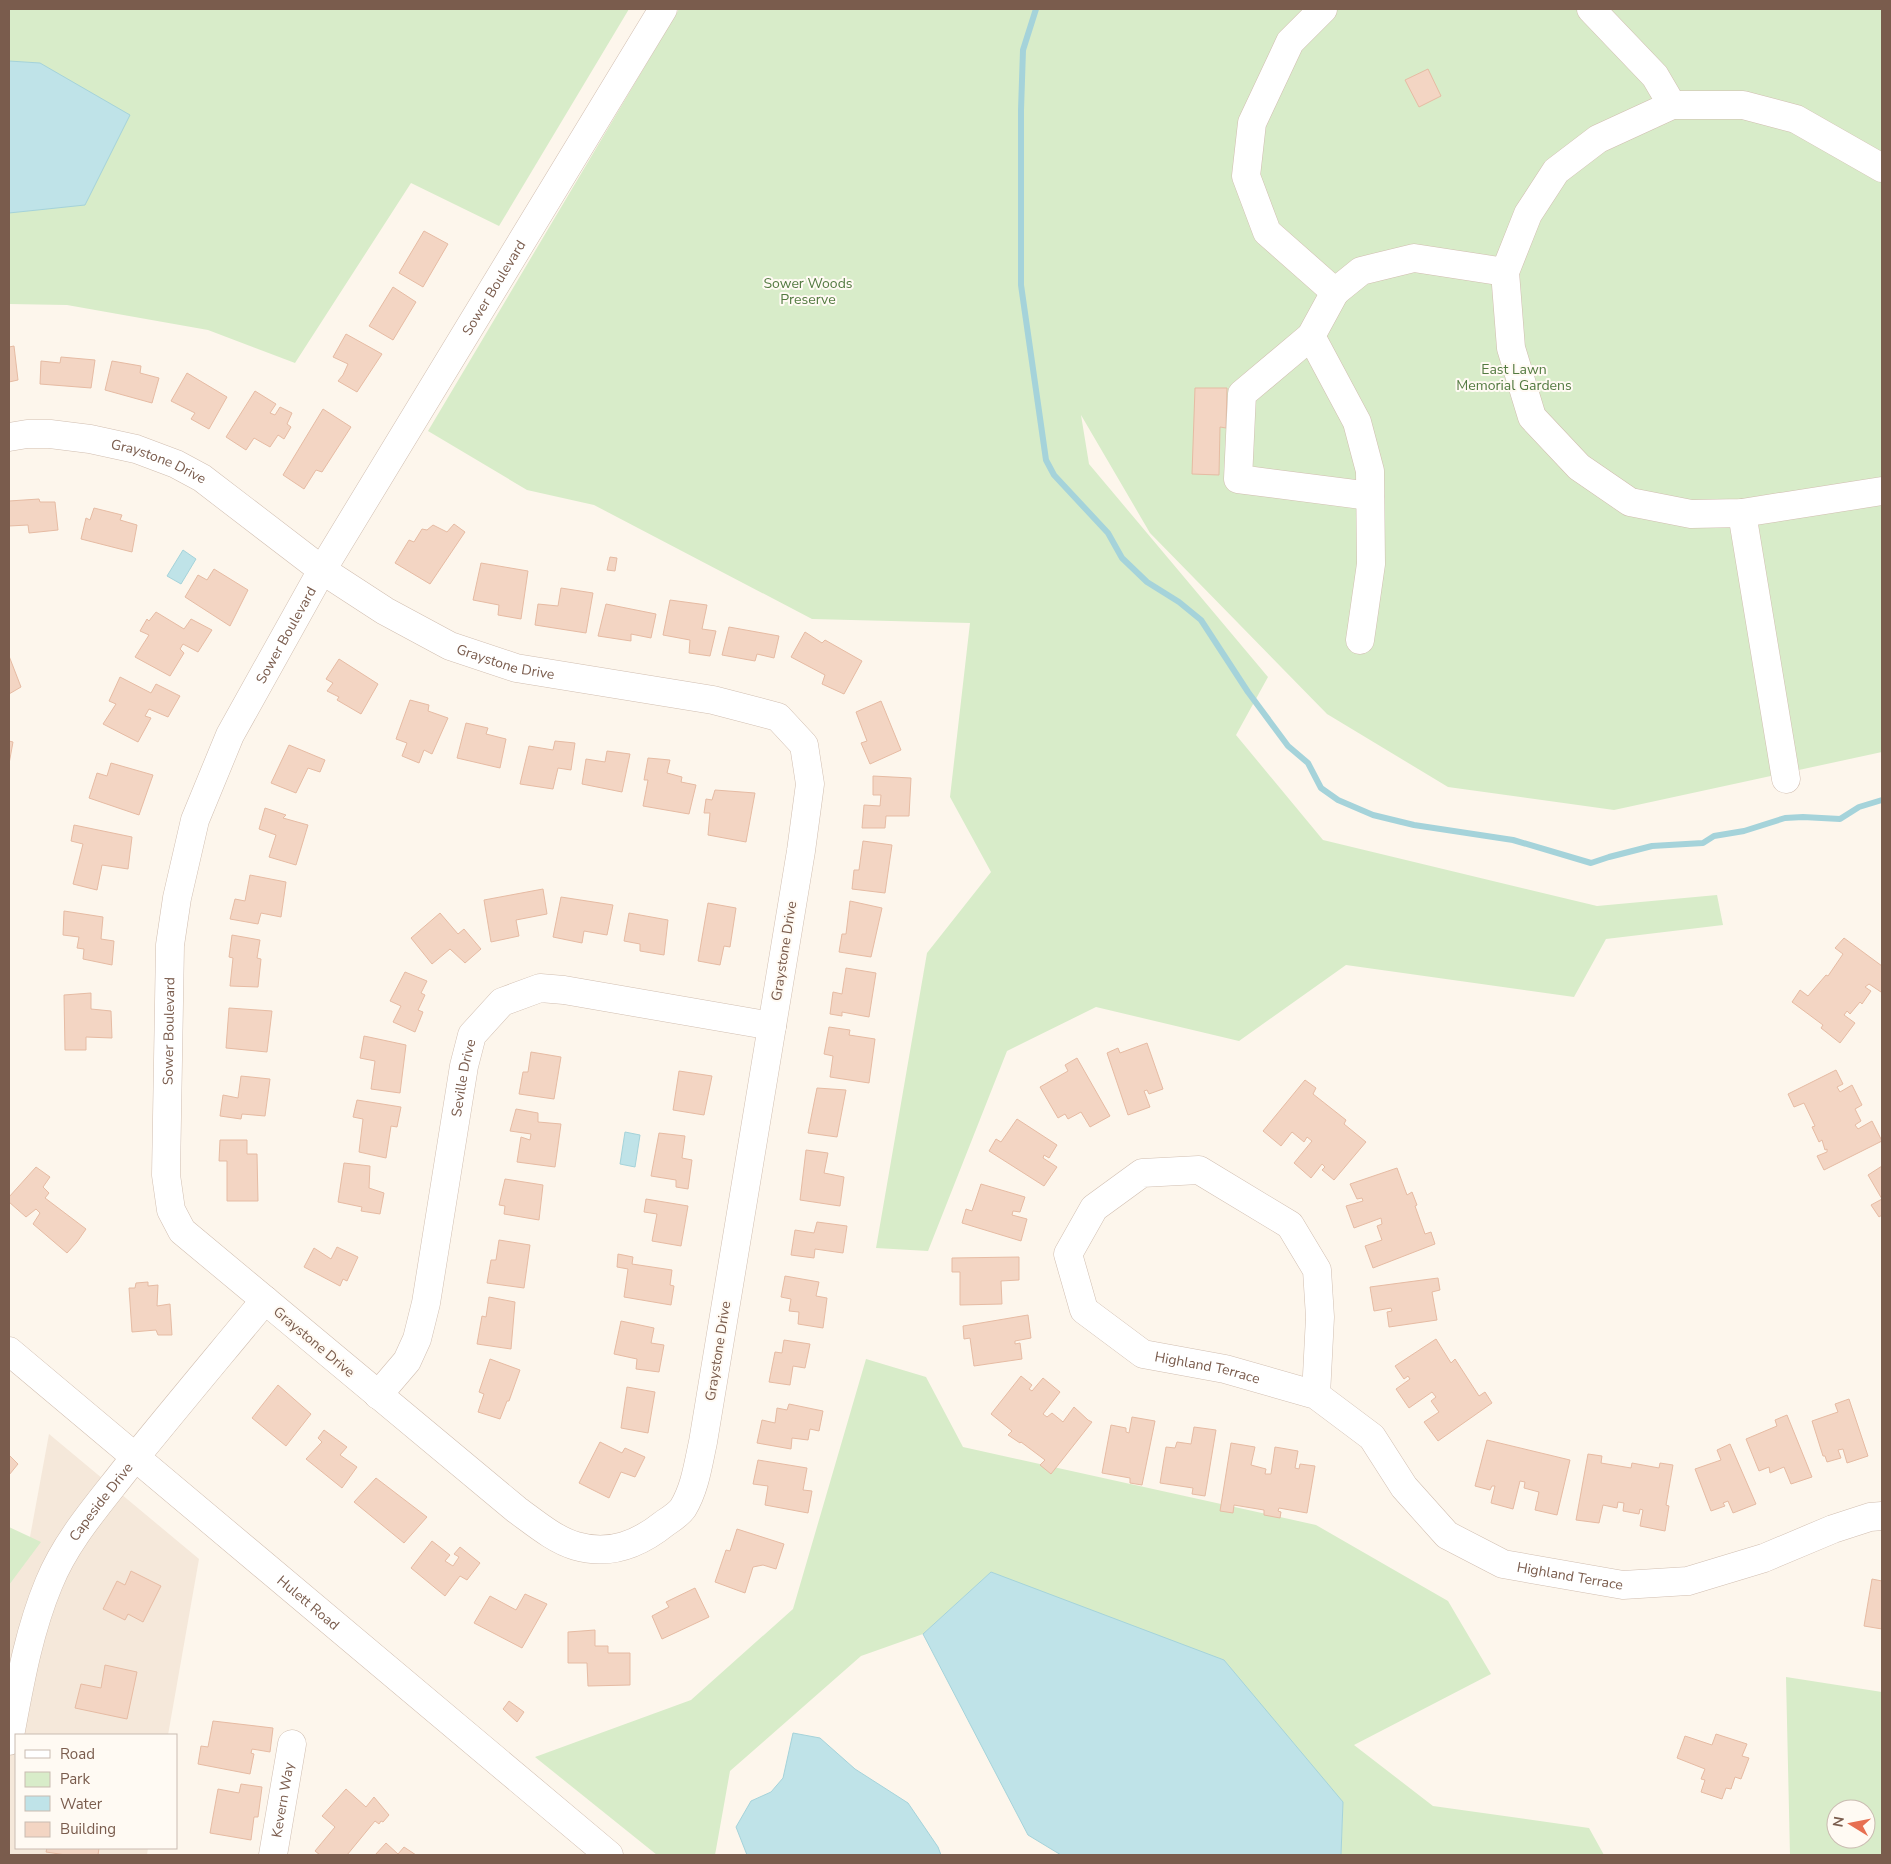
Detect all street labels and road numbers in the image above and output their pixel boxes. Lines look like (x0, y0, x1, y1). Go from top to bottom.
street label: Sower Boulevard (457, 236, 530, 339)
street label: Graystone Drive (109, 434, 210, 488)
street label: Sower Boulevard (251, 583, 320, 687)
street label: Graystone Drive (454, 639, 556, 684)
street label: Graystone Drive (767, 900, 801, 1002)
street label: Sower Boulevard (158, 977, 179, 1085)
street label: Seville Drive (446, 1037, 480, 1118)
street label: Graystone Drive (701, 1300, 735, 1402)
street label: Graystone Drive (269, 1302, 359, 1382)
street label: Highland Terrace (1153, 1347, 1262, 1388)
street label: Capeside Drive (64, 1458, 137, 1545)
street label: Highland Terrace (1515, 1557, 1624, 1594)
street label: Hulett Road (273, 1571, 344, 1634)
street label: Kevern Way (267, 1760, 298, 1839)

